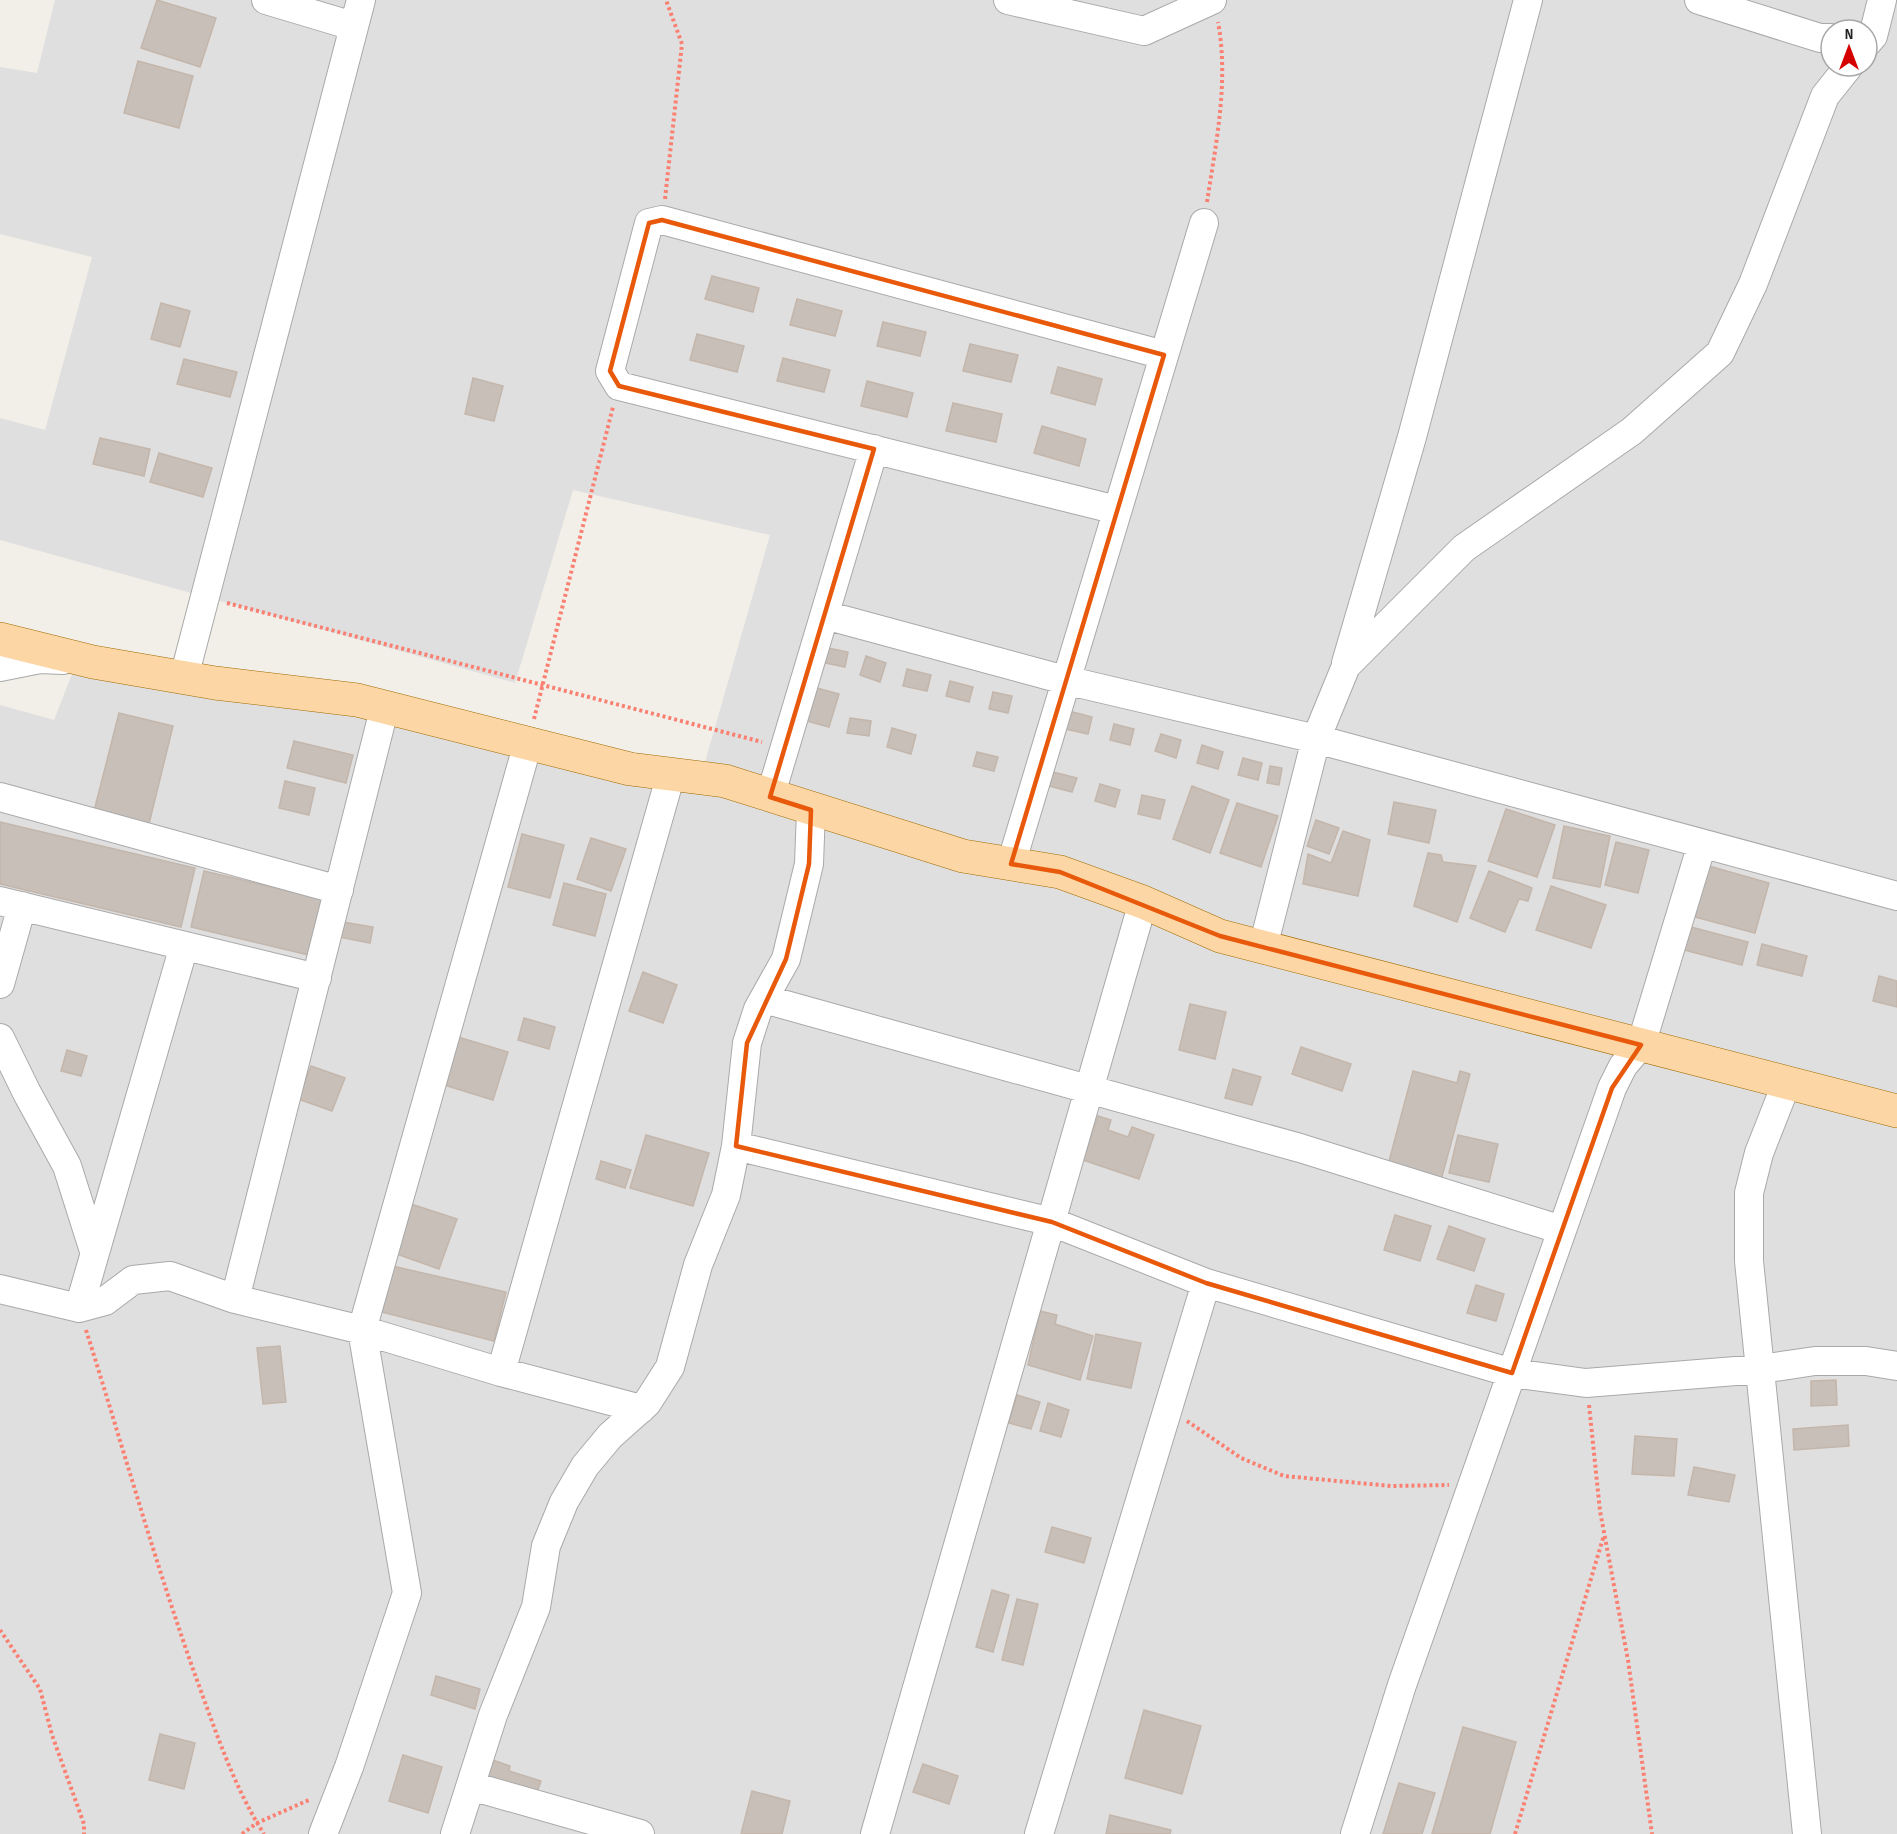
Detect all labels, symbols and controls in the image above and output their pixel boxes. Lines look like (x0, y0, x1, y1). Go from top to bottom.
north arrow (1819, 18, 1879, 78)
text: N (1845, 25, 1853, 44)

